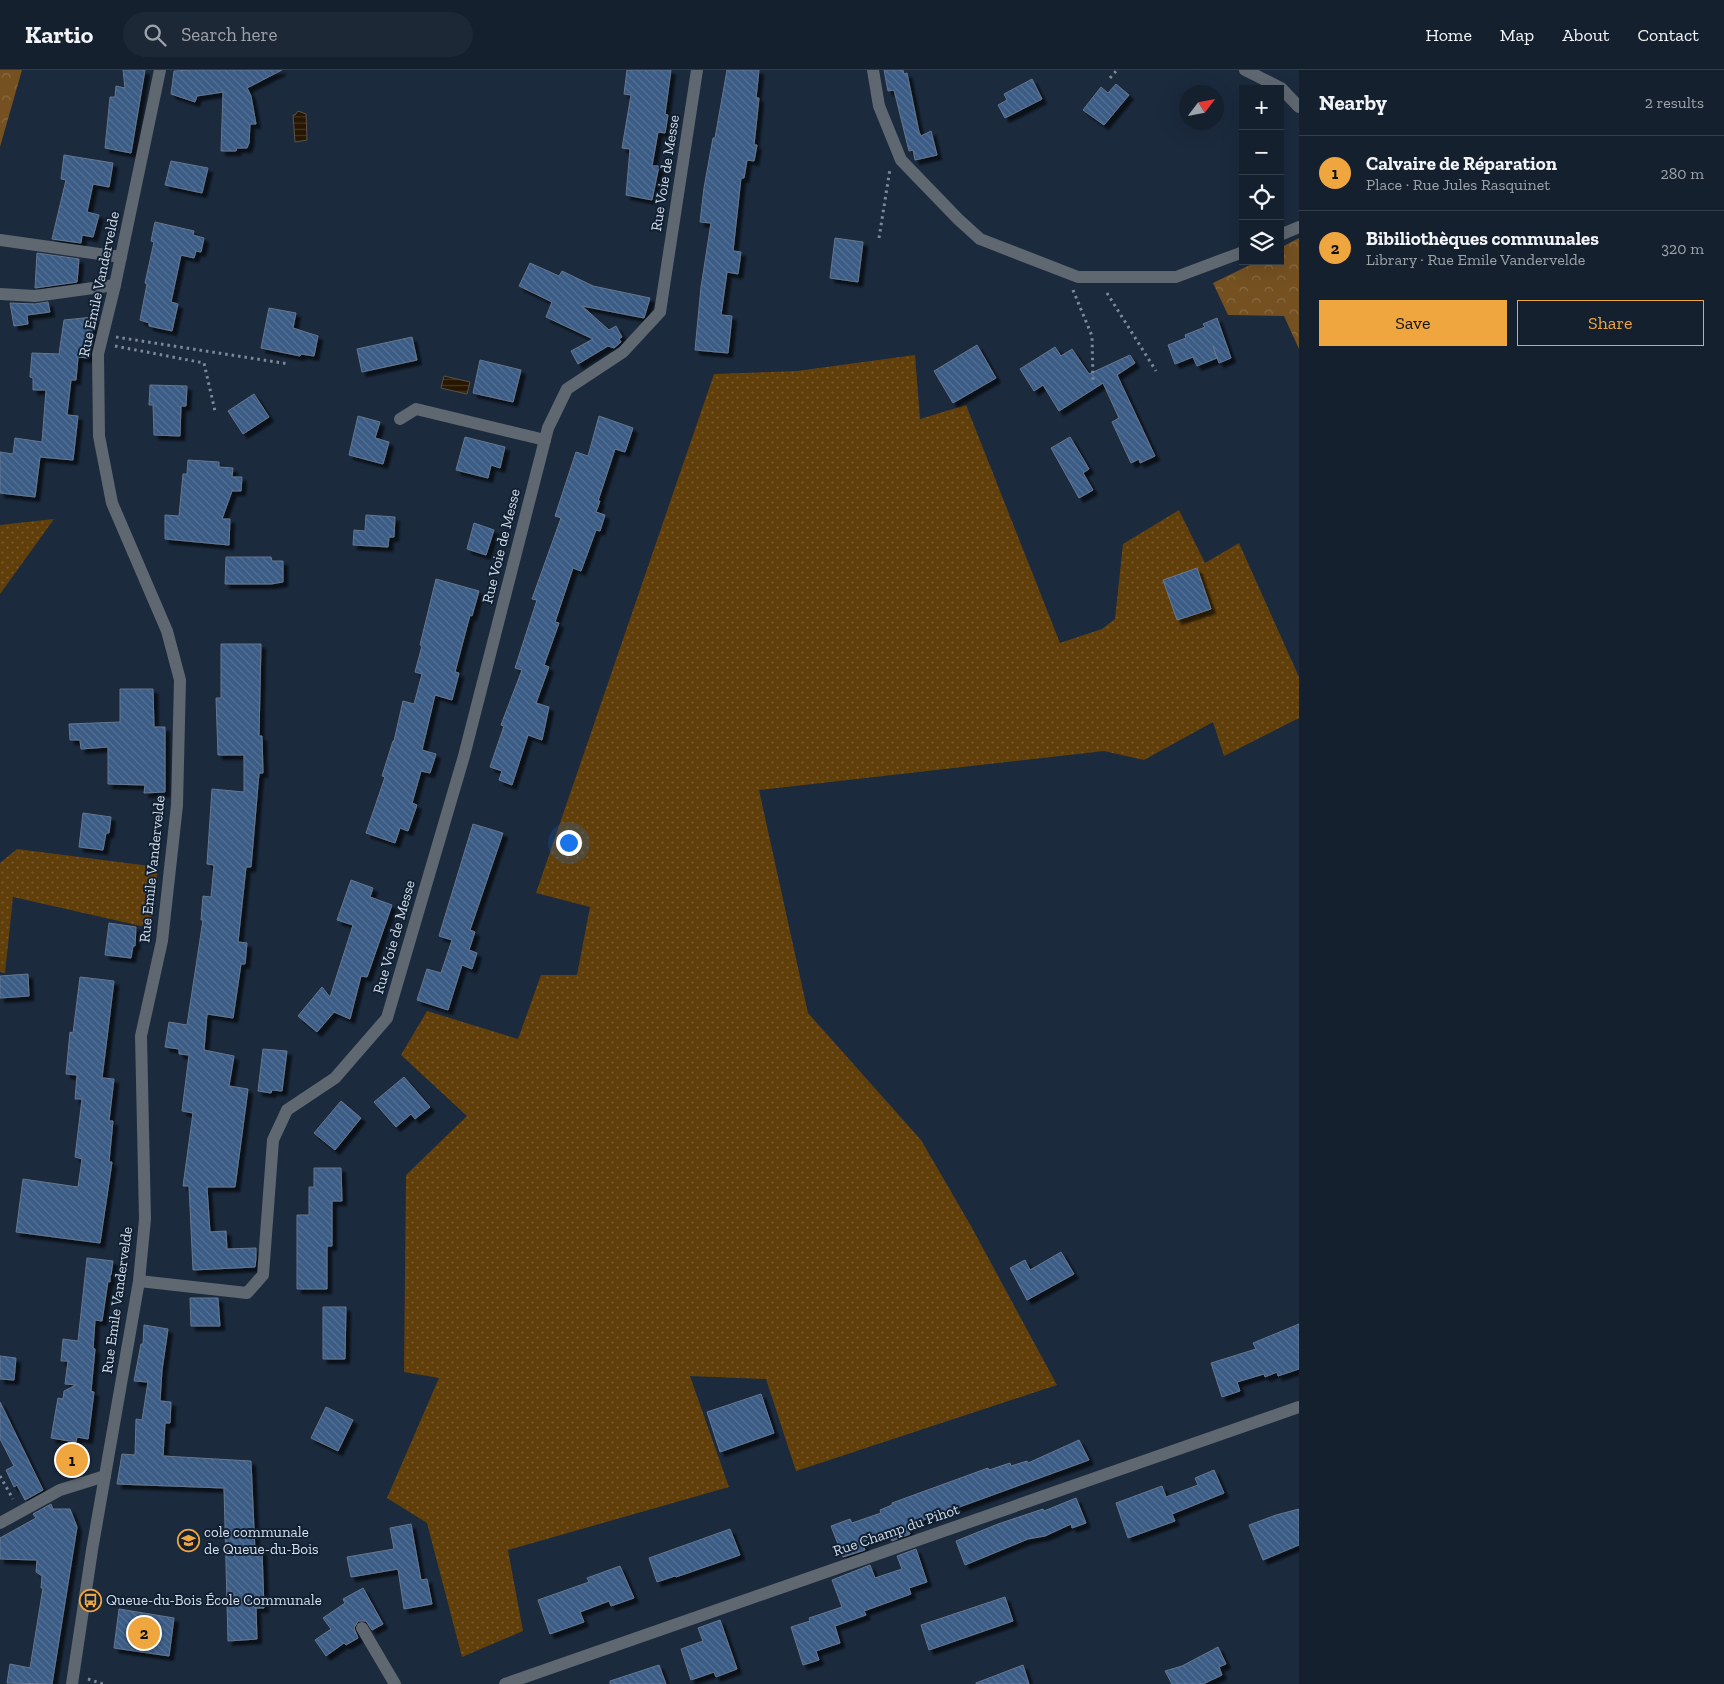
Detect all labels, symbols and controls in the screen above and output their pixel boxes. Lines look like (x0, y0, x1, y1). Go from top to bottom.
search box (123, 12, 473, 57)
text: Kartio (25, 20, 93, 49)
icon: search (141, 21, 169, 49)
text: Search here (181, 23, 277, 46)
text: Home (1425, 24, 1472, 46)
text: Map (1500, 24, 1534, 46)
text: About (1562, 24, 1609, 46)
text: Contact (1637, 24, 1699, 46)
north arrow (1179, 85, 1224, 130)
map controls (1239, 85, 1284, 265)
button: + (1239, 85, 1284, 130)
text: Nearby (1319, 90, 1387, 115)
text: 2 results (1645, 93, 1704, 112)
street label: Rue Voie de Messe (647, 114, 683, 232)
button: − (1239, 130, 1284, 175)
text: Calvaire de Réparation (1366, 152, 1557, 175)
text: 1 (1332, 164, 1338, 183)
text: 280 m (1660, 164, 1704, 183)
button: locate (1239, 175, 1284, 220)
text: Place · Rue Jules Rasquinet (1366, 175, 1550, 194)
street label: Rue Emile Vandervelde (75, 210, 123, 358)
button: layers (1239, 220, 1284, 265)
text: Bibiliothèques communales (1366, 227, 1599, 250)
text: 2 (1331, 239, 1339, 258)
text: 320 m (1661, 239, 1704, 258)
text: Library · Rue Emile Vandervelde (1366, 250, 1585, 269)
button: Save (1319, 300, 1507, 346)
button: Share (1517, 300, 1704, 346)
street label: Rue Voie de Messe (478, 487, 524, 605)
street label: Rue Emile Vandervelde (135, 794, 169, 944)
your location (556, 830, 582, 856)
street label: Rue Voie de Messe (369, 878, 419, 996)
street label: Rue Emile Vandervelde (98, 1225, 136, 1375)
pin: 1 (56, 1441, 88, 1479)
street label: Rue Champ du Pihot (830, 1500, 962, 1560)
place label: cole communale de Queue-du-Bois (204, 1523, 319, 1558)
school or university icon: cole communale de Queue-du-Bois (176, 1529, 200, 1553)
bus stop icon: Queue-du-Bois École Communale (78, 1588, 102, 1612)
place label: Queue-du-Bois École Communale (106, 1591, 322, 1609)
pin: 2 (128, 1614, 160, 1652)

